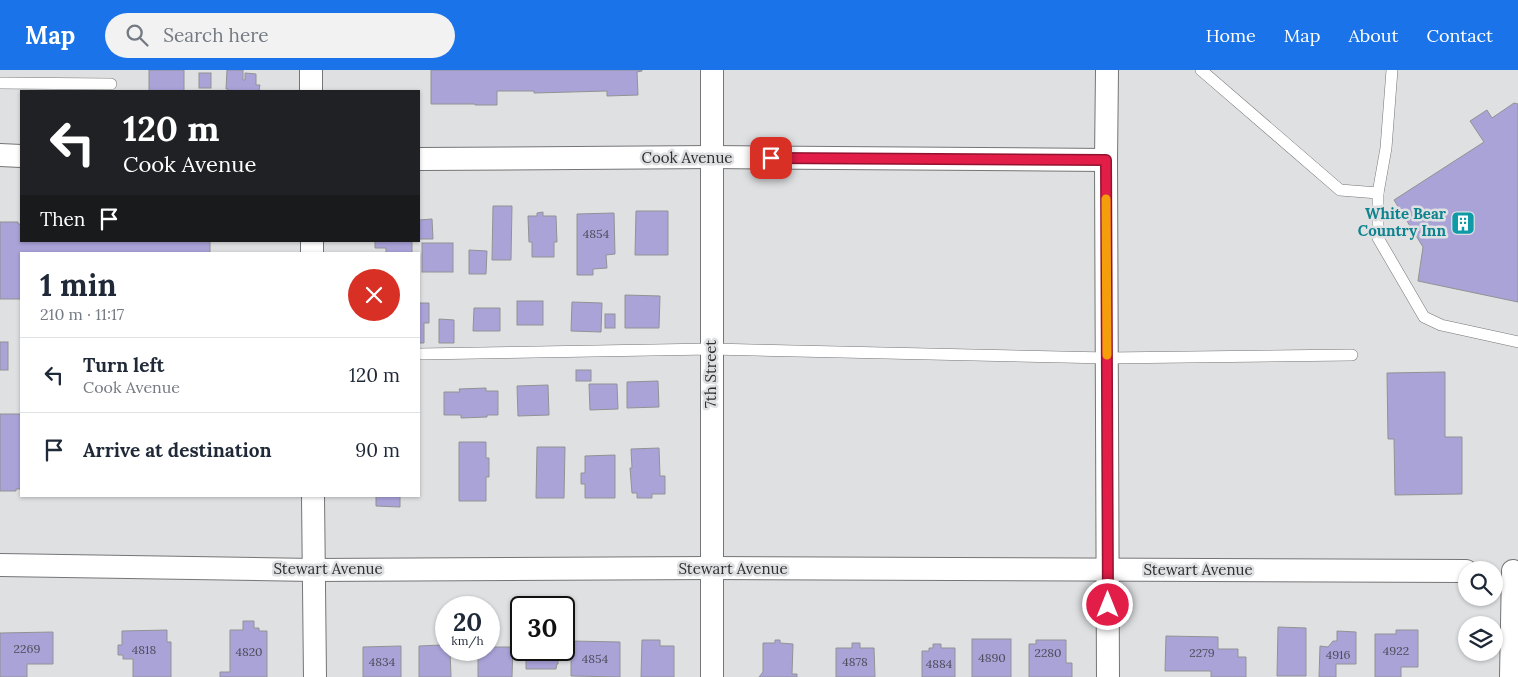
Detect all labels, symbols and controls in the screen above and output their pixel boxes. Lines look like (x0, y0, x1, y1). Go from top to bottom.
search box (105, 13, 455, 58)
text: Map (25, 20, 75, 51)
icon: search (123, 21, 151, 49)
text: Search here (163, 23, 269, 47)
text: Home (1206, 24, 1256, 47)
text: Map (1284, 24, 1320, 47)
text: About (1348, 24, 1398, 47)
text: Contact (1426, 24, 1493, 47)
text: 120 m (123, 106, 220, 151)
icon: left (40, 110, 105, 175)
pin (750, 137, 792, 179)
icon: arrive (757, 144, 785, 172)
street label: Cook Avenue (642, 148, 732, 167)
text: Cook Avenue (123, 150, 256, 178)
place label: White Bear Country Inn (1358, 204, 1447, 240)
icon: arrive (95, 205, 123, 233)
text: Then (40, 207, 85, 231)
building icon: White Bear Country Inn (1450, 210, 1476, 236)
house number: 4854 (583, 226, 610, 241)
text: 1 min (40, 266, 117, 304)
button: close (348, 269, 400, 321)
text: 210 m · 11:17 (40, 304, 124, 324)
street label: 7th Street (701, 340, 720, 408)
text: Turn left (83, 353, 164, 377)
icon: left (40, 361, 68, 389)
text: 120 m (349, 363, 400, 387)
text: Cook Avenue (83, 377, 180, 397)
icon: arrive (40, 436, 68, 464)
text: Arrive at destination (83, 438, 272, 462)
text: 90 m (355, 438, 400, 462)
street label: Stewart Avenue (273, 559, 383, 578)
street label: Stewart Avenue (678, 559, 788, 578)
street label: Stewart Avenue (1143, 560, 1253, 579)
map controls (1458, 561, 1503, 661)
button: search (1458, 561, 1503, 606)
position arrow (1081, 578, 1133, 630)
speed limit sign: 30 (510, 596, 575, 661)
text: 20 (453, 606, 482, 638)
button: layers (1458, 616, 1503, 661)
text: km/h (451, 633, 484, 648)
house number: 2269 (14, 641, 40, 656)
house number: 4818 (132, 642, 156, 657)
house number: 4922 (1383, 643, 1409, 658)
house number: 4820 (235, 644, 263, 659)
house number: 2280 (1034, 645, 1062, 660)
house number: 2279 (1189, 645, 1215, 660)
house number: 4916 (1326, 647, 1350, 662)
house number: 4890 (978, 650, 1006, 665)
house number: 4854 (582, 651, 609, 666)
house number: 4834 (369, 654, 396, 669)
house number: 4878 (842, 654, 868, 669)
house number: 4884 (926, 656, 953, 671)

